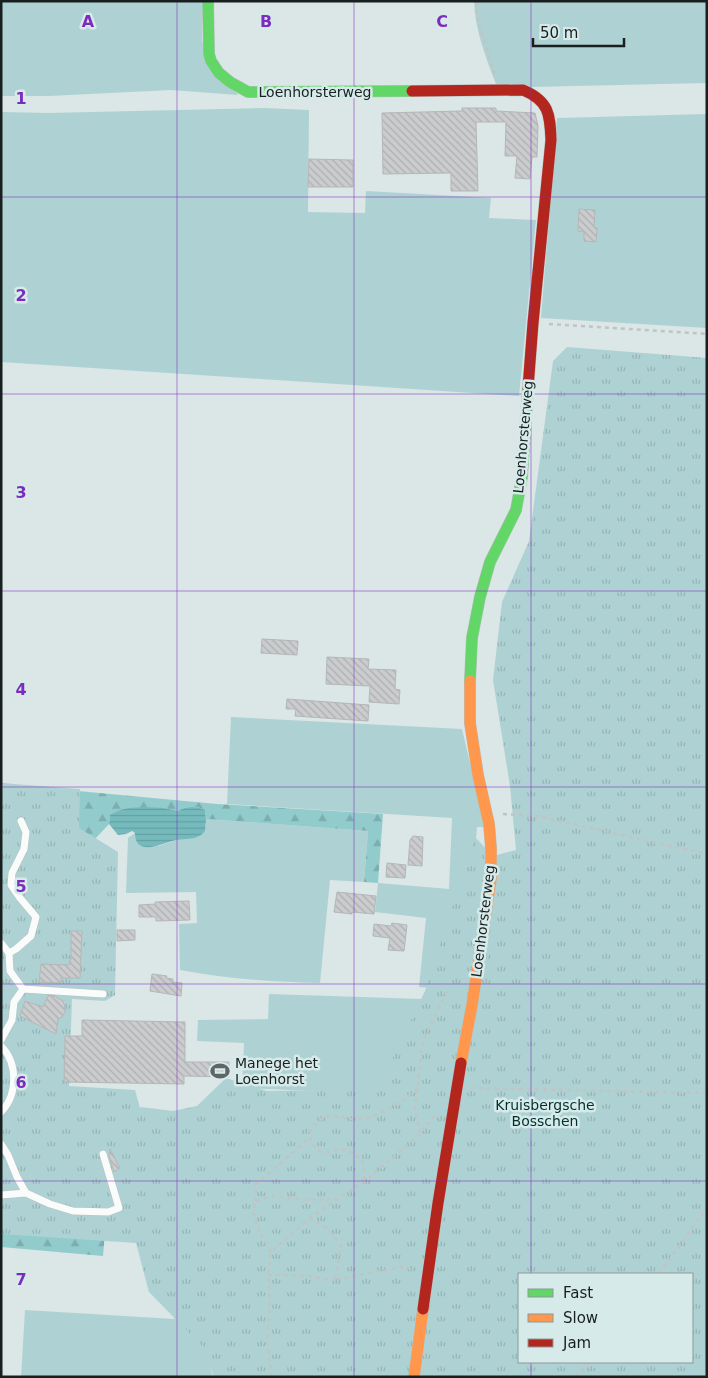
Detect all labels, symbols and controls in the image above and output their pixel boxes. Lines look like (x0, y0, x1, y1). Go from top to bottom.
text: A (82, 12, 95, 31)
text: B (260, 12, 272, 31)
text: C (436, 12, 448, 31)
scale bar (533, 15, 624, 47)
text: 50 m (540, 24, 578, 42)
street label: Loenhorsterweg (259, 84, 371, 100)
text: 1 (15, 89, 27, 108)
text: 2 (15, 286, 27, 305)
street label: Loenhorsterweg (510, 380, 536, 494)
text: 3 (15, 483, 27, 502)
text: 4 (15, 680, 27, 699)
street label: Loenhorsterweg (468, 864, 498, 978)
text: 5 (15, 877, 27, 896)
place label: Manege het Loenhorst (235, 1055, 319, 1087)
sports icon: Manege het Loenhorst (209, 1060, 231, 1082)
text: 6 (15, 1073, 27, 1092)
park label: Kruisbergsche Bosschen (495, 1097, 595, 1129)
text: 7 (15, 1270, 27, 1289)
legend (518, 1273, 693, 1363)
text: Fast (563, 1284, 593, 1302)
text: Slow (563, 1309, 598, 1327)
text: Jam (562, 1334, 591, 1352)

